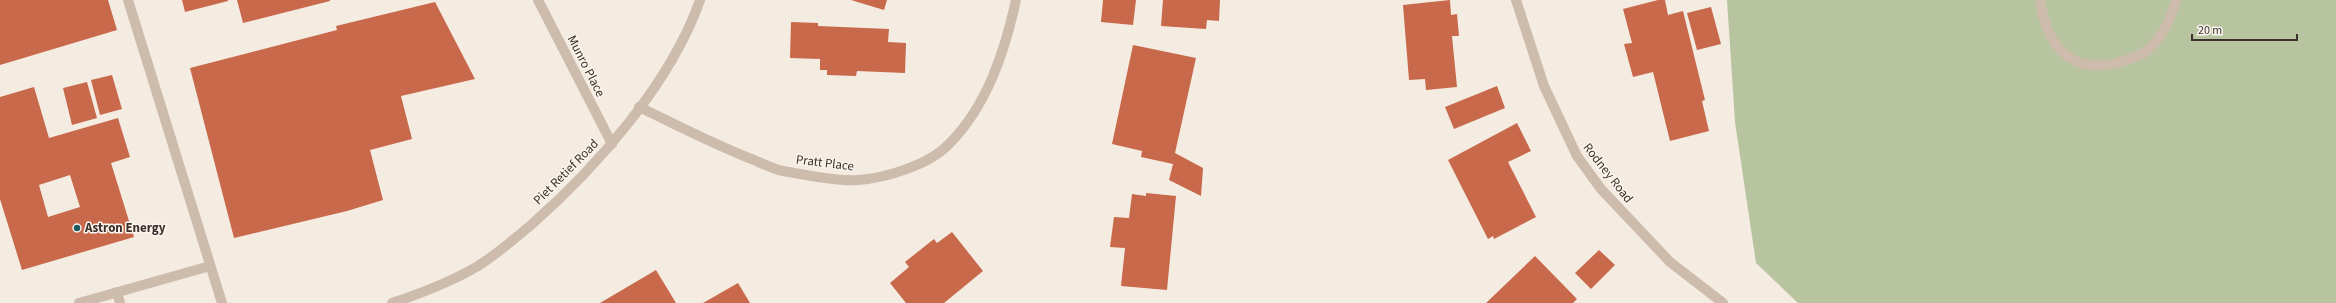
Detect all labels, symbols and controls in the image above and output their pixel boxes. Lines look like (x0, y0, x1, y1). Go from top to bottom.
scale bar (2192, 16, 2297, 42)
text: 20 m (2198, 22, 2222, 39)
street label: Munro Place (563, 32, 609, 100)
street label: Piet Retief Road (529, 135, 603, 209)
street label: Rodney Road (1579, 139, 1637, 207)
street label: Pratt Place (795, 151, 855, 175)
place label: Astron Energy (84, 219, 166, 237)
marker: Astron Energy (72, 223, 82, 233)

